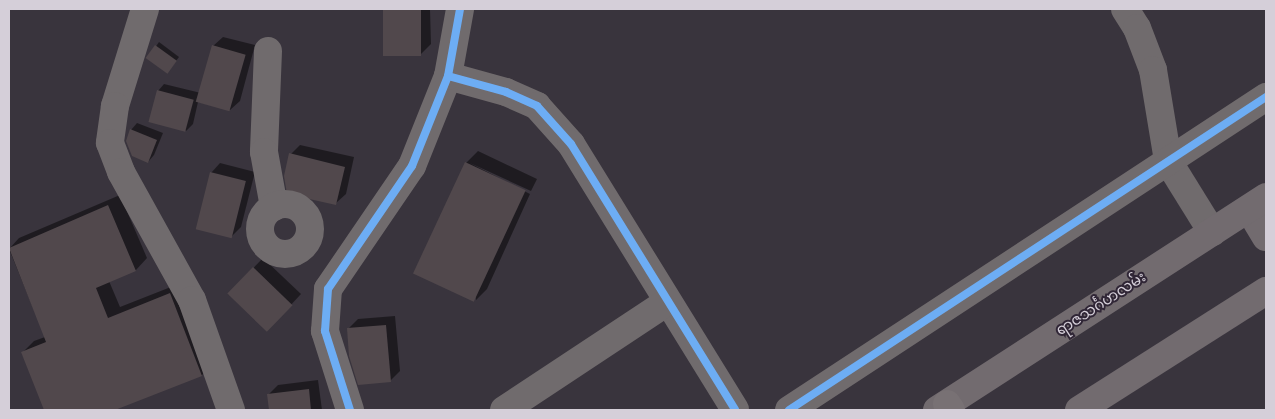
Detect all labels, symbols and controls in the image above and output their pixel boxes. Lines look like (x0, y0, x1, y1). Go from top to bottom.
street label: ရာဇသင်္ဂဟလမ်း (1053, 268, 1149, 340)

